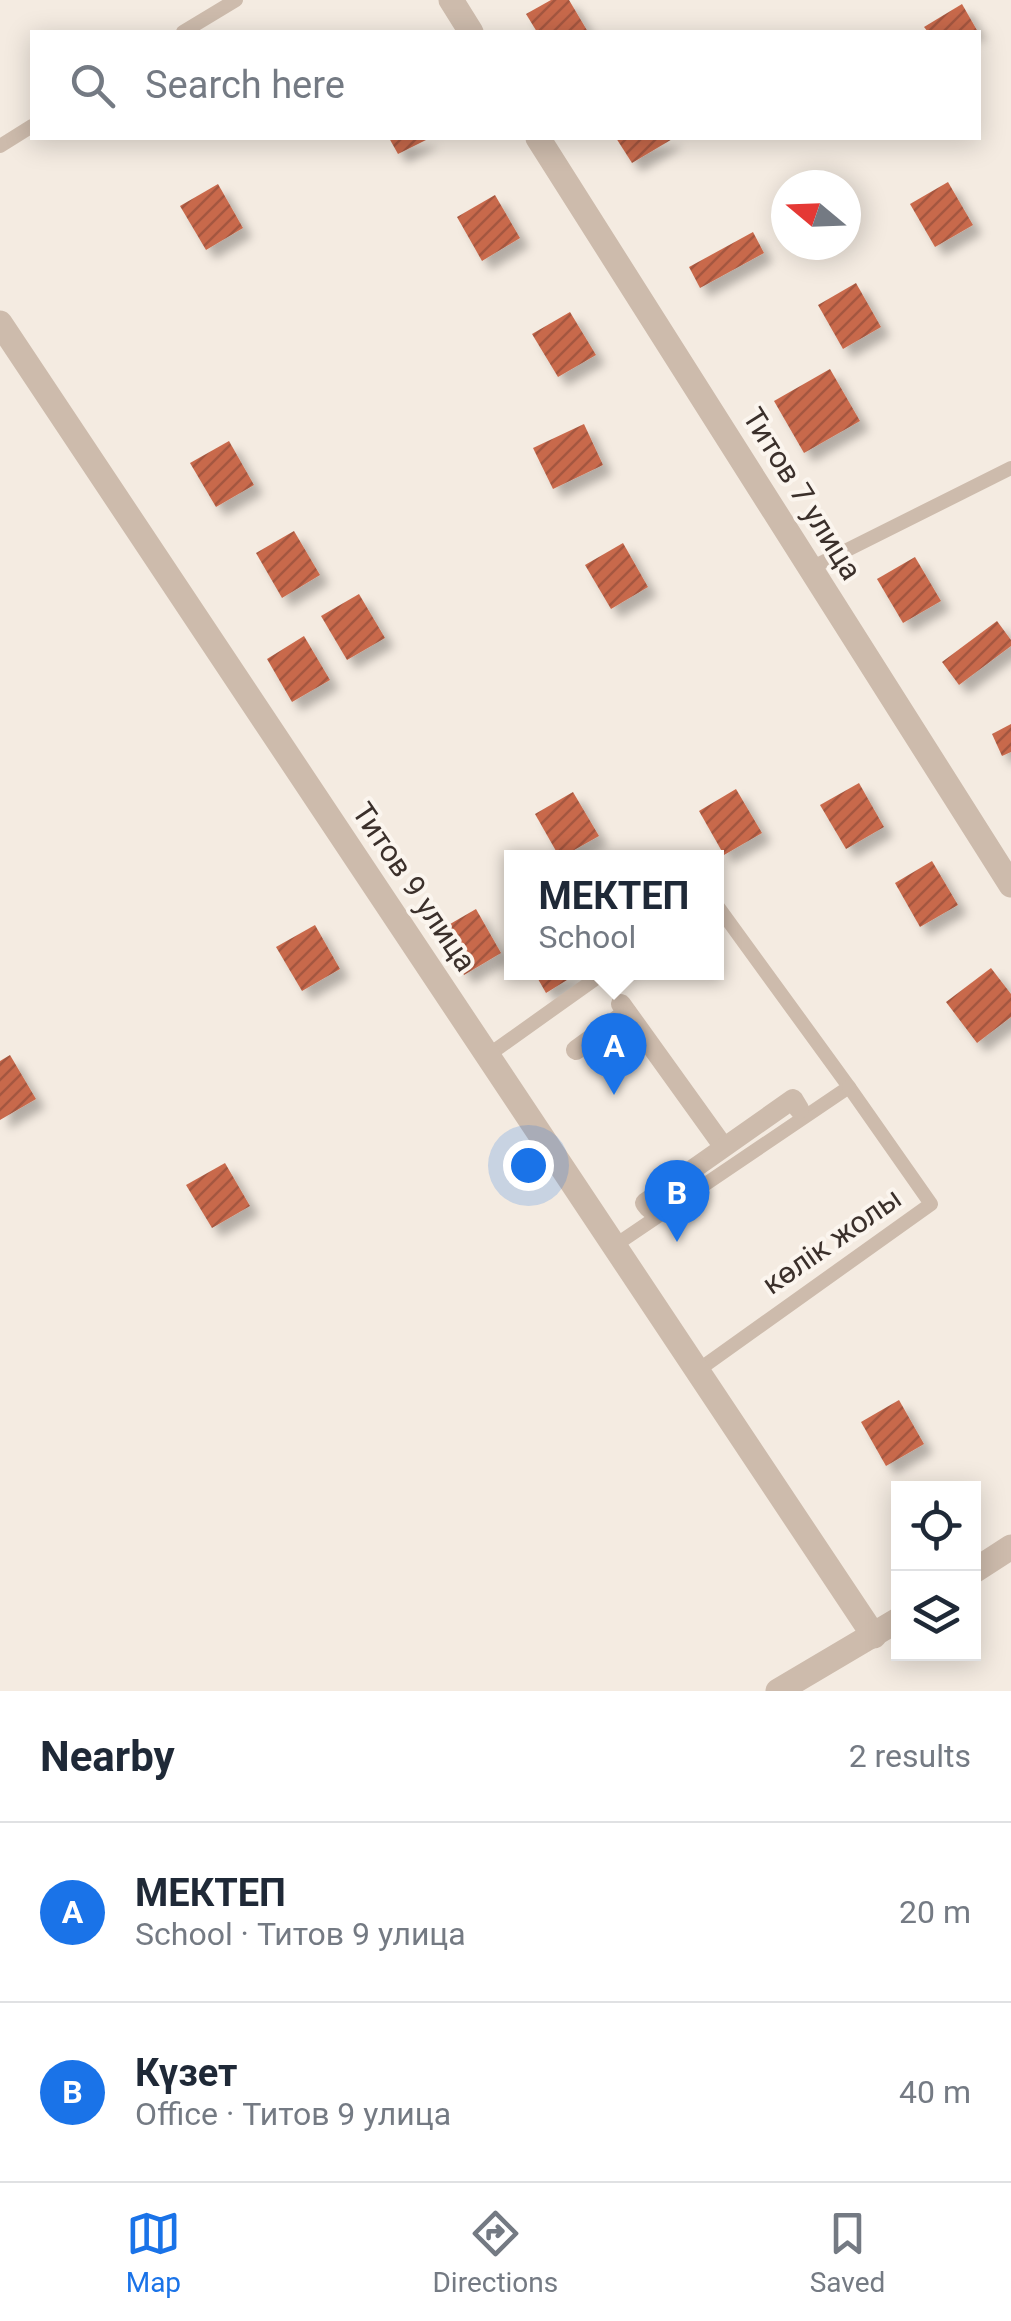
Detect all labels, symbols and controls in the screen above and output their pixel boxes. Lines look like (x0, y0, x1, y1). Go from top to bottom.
search box (30, 30, 981, 140)
icon: search (65, 58, 120, 113)
text: Search here (145, 63, 345, 107)
north arrow (771, 170, 861, 260)
street label: Титов 7 улица (736, 401, 869, 586)
street label: Титов 9 улица (345, 796, 484, 978)
popup (504, 850, 724, 980)
text: МЕКТЕП (539, 874, 689, 918)
text: School (539, 918, 636, 956)
pin: A (582, 1012, 646, 1095)
your location (503, 1140, 554, 1191)
pin: B (644, 1160, 710, 1242)
street label: көлік жолы (756, 1180, 908, 1301)
map controls (891, 1481, 981, 1661)
button: locate (891, 1481, 981, 1571)
button: layers (891, 1571, 981, 1661)
text: Nearby (40, 1732, 175, 1781)
text: 2 results (849, 1737, 971, 1775)
text: МЕКТЕП (135, 1871, 286, 1915)
text: A (62, 1893, 83, 1931)
text: 20 m (899, 1893, 971, 1931)
text: School · Титов 9 улица (135, 1915, 466, 1953)
text: Күзет (135, 2051, 237, 2095)
text: B (62, 2073, 83, 2111)
text: 40 m (899, 2073, 971, 2111)
text: Office · Титов 9 улица (135, 2095, 451, 2133)
tab: Map (126, 2206, 181, 2299)
tab: Directions (432, 2206, 558, 2299)
tab: Saved (810, 2206, 885, 2299)

